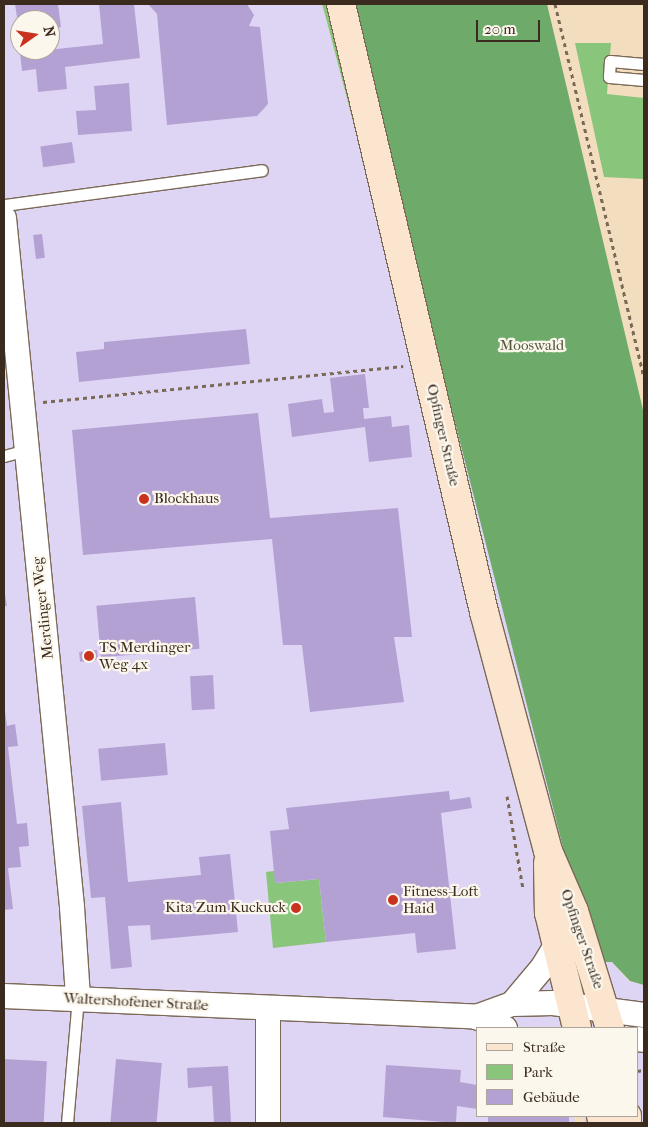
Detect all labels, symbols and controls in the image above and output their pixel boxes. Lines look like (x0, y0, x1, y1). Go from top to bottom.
north arrow (10, 10, 60, 60)
scale bar (478, 10, 542, 42)
text: 20 m (484, 20, 516, 38)
text: N (40, 25, 59, 39)
park label: Mooswald (500, 337, 564, 355)
street label: Opfinger Straße (422, 382, 464, 488)
place label: Blockhaus (154, 490, 219, 508)
marker: Blockhaus (138, 493, 150, 505)
street label: Merdinger Weg (29, 556, 57, 660)
place label: TS Merdinger Weg 4x (99, 638, 190, 673)
marker: TS Merdinger Weg 4x (83, 650, 95, 662)
place label: Fitness-Loft Haid (403, 882, 479, 917)
street label: Opfinger Straße (557, 887, 607, 991)
marker: Fitness-Loft Haid (387, 894, 399, 906)
place label: Kita Zum Kuckuck (165, 899, 286, 917)
marker: Kita Zum Kuckuck (290, 902, 302, 914)
street label: Waltershofener Straße (63, 989, 209, 1015)
legend (476, 1027, 638, 1117)
text: Straße (523, 1038, 565, 1056)
text: Park (523, 1063, 553, 1081)
text: Gebäude (523, 1088, 580, 1106)

